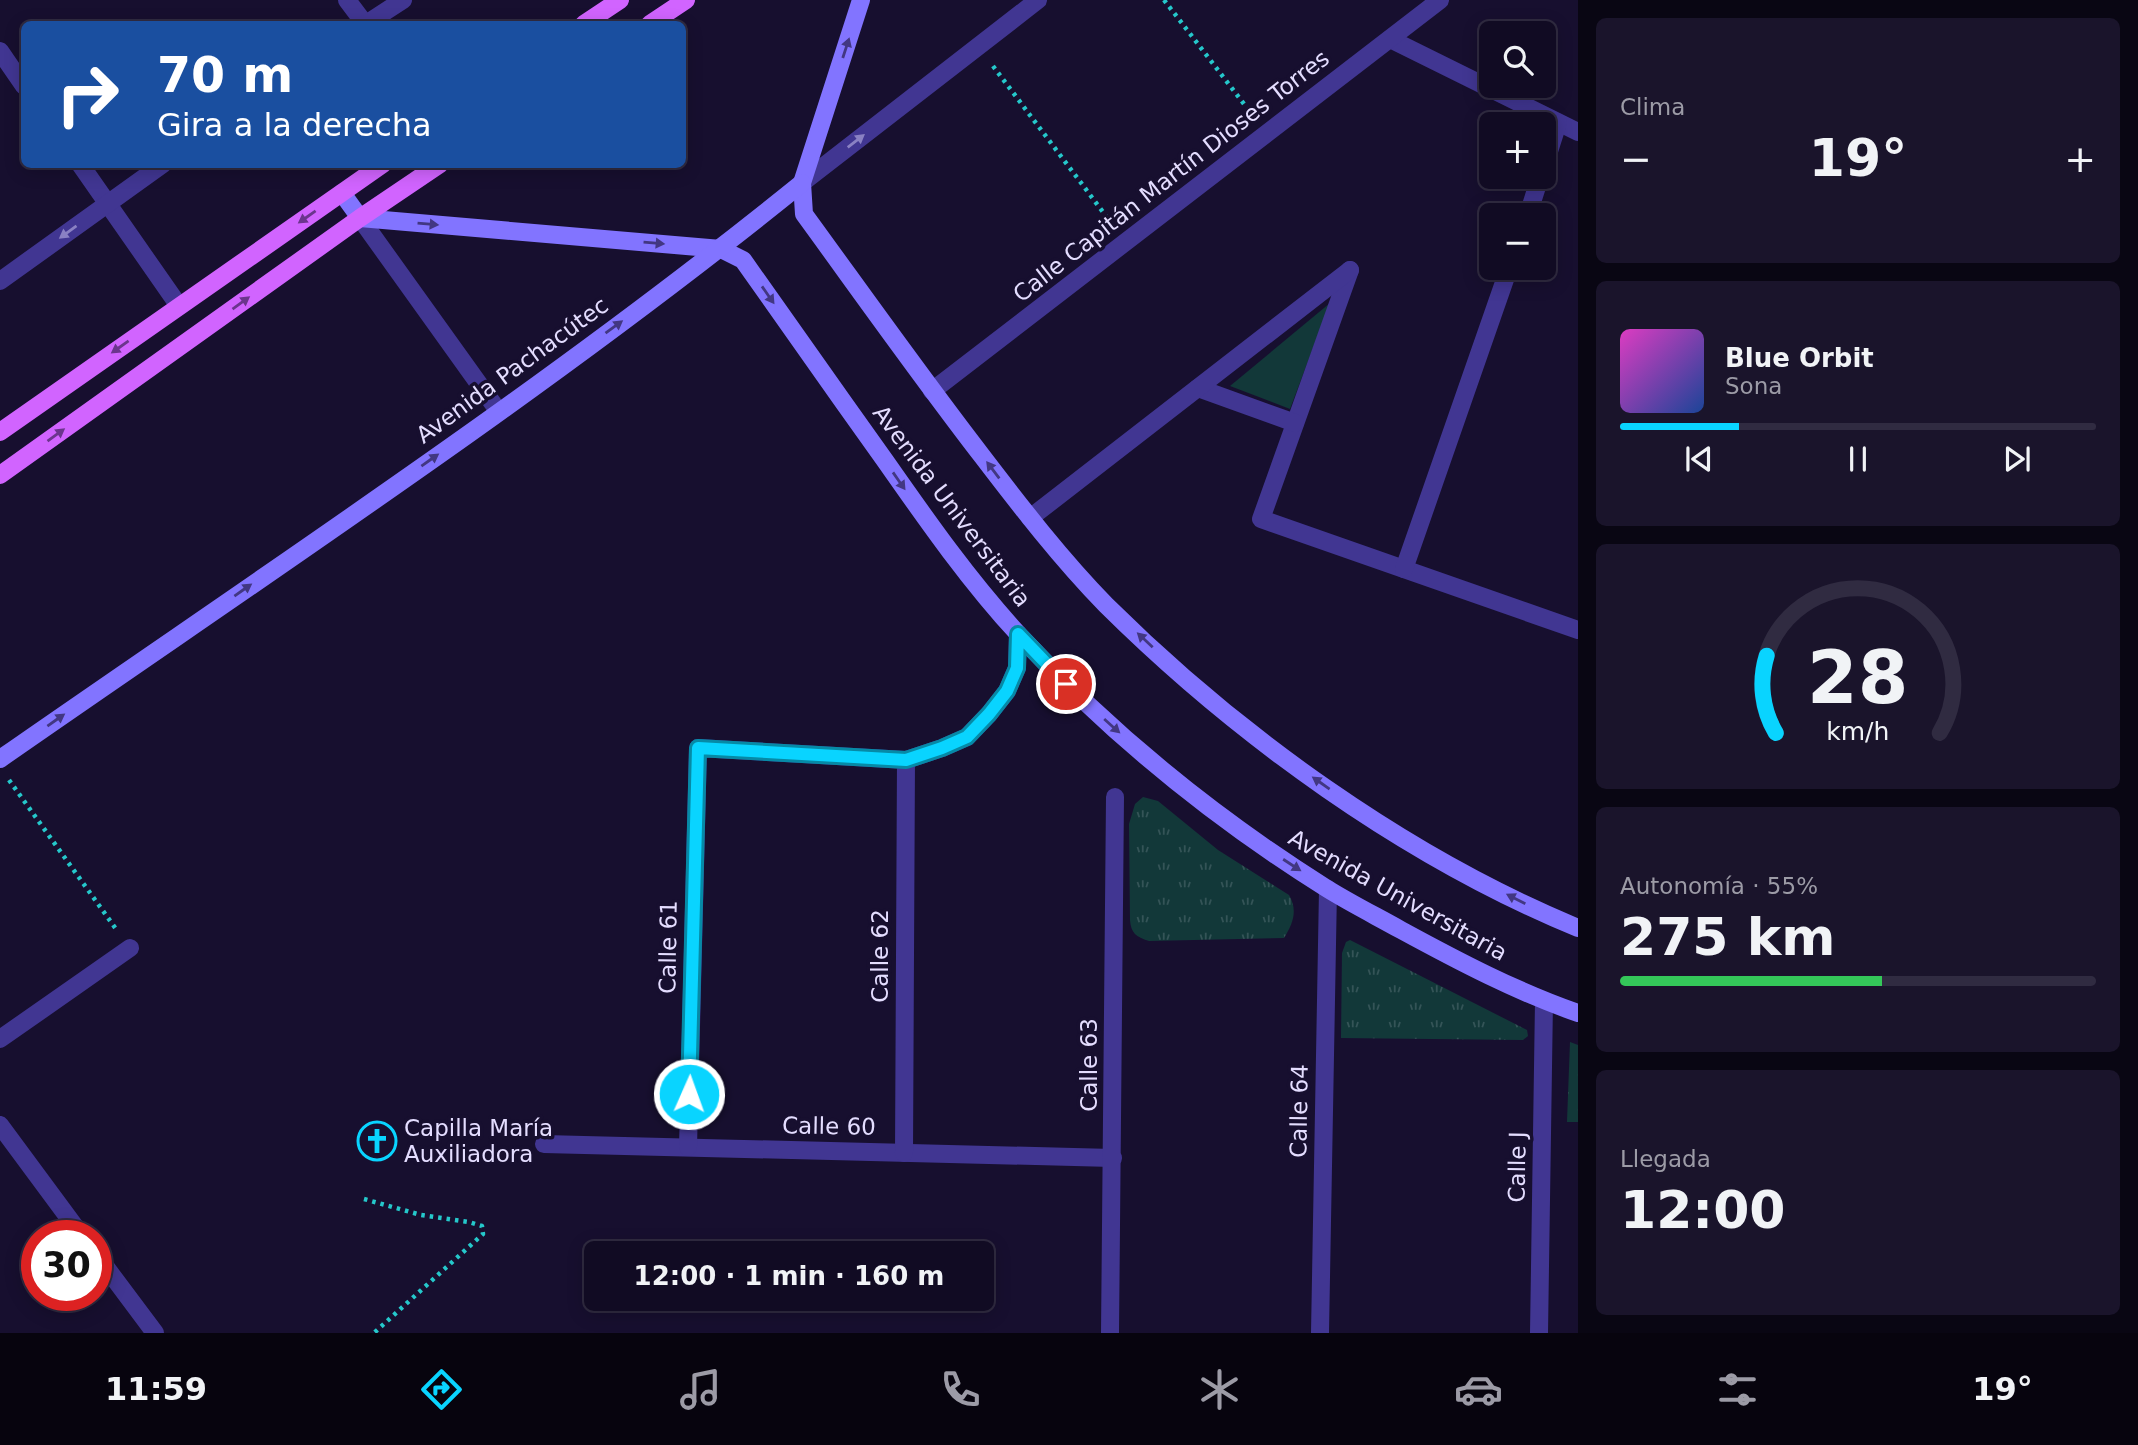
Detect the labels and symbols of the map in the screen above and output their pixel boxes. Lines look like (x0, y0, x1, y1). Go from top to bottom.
one-way arrow (841, 37, 851, 58)
street label: Calle Capitán Martín Dioses Torres (1008, 45, 1334, 307)
one-way arrow (846, 133, 864, 148)
one-way arrow (298, 210, 316, 224)
one-way arrow (417, 219, 439, 230)
one-way arrow (59, 225, 77, 239)
one-way arrow (643, 238, 665, 249)
one-way arrow (761, 286, 775, 304)
street label: Avenida Pachacútec (411, 292, 613, 448)
one-way arrow (231, 296, 250, 310)
one-way arrow (605, 320, 623, 334)
one-way arrow (111, 340, 129, 354)
street label: Avenida Universitaria (868, 400, 1036, 612)
one-way arrow (46, 428, 64, 443)
one-way arrow (421, 453, 439, 467)
one-way arrow (986, 462, 1001, 480)
one-way arrow (892, 472, 906, 490)
one-way arrow (234, 583, 252, 597)
one-way arrow (1137, 632, 1154, 648)
pin (1036, 654, 1096, 714)
one-way arrow (47, 713, 65, 727)
one-way arrow (1103, 718, 1120, 734)
one-way arrow (1312, 776, 1330, 790)
street label: Avenida Universitaria (1284, 824, 1512, 966)
one-way arrow (1282, 859, 1301, 872)
one-way arrow (1506, 893, 1526, 904)
street label: Calle 61 (654, 900, 682, 994)
street label: Calle 62 (867, 909, 893, 1003)
street label: Calle 63 (1076, 1018, 1102, 1112)
position arrow (652, 1057, 726, 1131)
street label: Calle 64 (1285, 1064, 1313, 1158)
street label: Calle 60 (782, 1112, 876, 1140)
place label: Capilla María Auxiliadora (404, 1115, 553, 1167)
church icon: Capilla María Auxiliadora (356, 1120, 398, 1162)
street label: Calle J (1503, 1131, 1531, 1203)
speed limit sign: 30 (21, 1220, 112, 1311)

